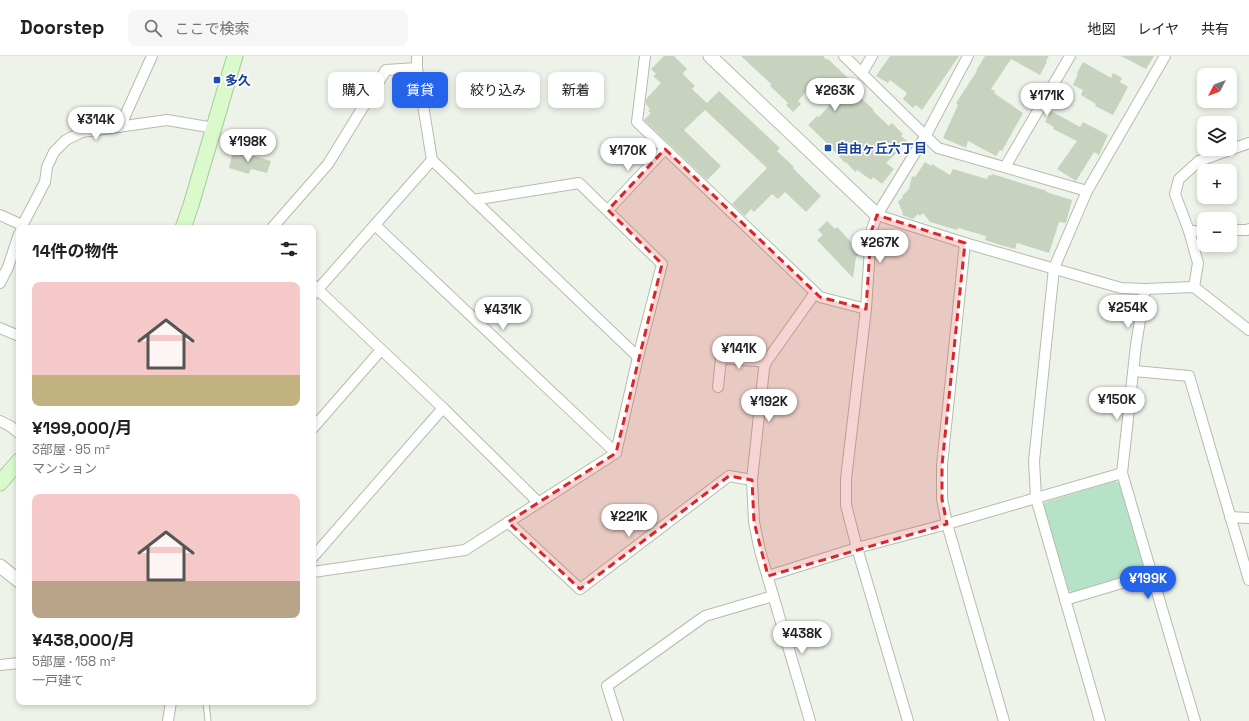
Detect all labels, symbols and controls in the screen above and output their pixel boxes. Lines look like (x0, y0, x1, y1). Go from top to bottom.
search box (128, 10, 408, 46)
text: Doorstep (20, 15, 104, 40)
icon: search (142, 17, 164, 39)
text: ここで検索 (174, 19, 249, 38)
text: 地図 (1087, 20, 1115, 38)
text: レイヤ (1137, 20, 1179, 38)
text: 共有 (1201, 20, 1229, 38)
north arrow (1197, 68, 1237, 108)
map controls (1197, 68, 1237, 252)
place label: 多久 (225, 72, 251, 89)
chip: 購入 (328, 72, 384, 108)
chip: 賃貸 (392, 72, 448, 108)
chip: 絞り込み (456, 72, 540, 108)
chip: 新着 (548, 72, 604, 108)
marker: 多久 (212, 75, 222, 85)
pin: ¥263K (807, 78, 863, 112)
text: ¥263K (815, 82, 855, 99)
pin: ¥171K (1019, 83, 1075, 117)
text: ¥171K (1029, 87, 1065, 104)
pin: ¥314K (68, 107, 124, 141)
text: ¥314K (77, 111, 115, 128)
button: layers (1197, 116, 1237, 156)
pin: ¥198K (220, 129, 276, 163)
text: ¥198K (229, 133, 267, 150)
pin: ¥170K (600, 138, 656, 172)
place label: 自由ヶ丘六丁目 (836, 140, 927, 157)
text: ¥170K (609, 142, 647, 159)
marker: 自由ヶ丘六丁目 (823, 143, 833, 153)
button: + (1197, 164, 1237, 204)
button: − (1197, 212, 1237, 252)
pin: ¥267K (852, 230, 908, 264)
text: ¥267K (861, 234, 899, 251)
icon: filters (278, 238, 300, 260)
text: 14件の物件 (32, 240, 119, 262)
pin: ¥254K (1100, 295, 1156, 329)
pin: ¥431K (475, 297, 531, 331)
text: ¥254K (1108, 299, 1148, 316)
text: ¥431K (484, 301, 522, 318)
icon: home (130, 308, 202, 380)
pin: ¥141K (711, 336, 767, 370)
text: ¥141K (721, 340, 757, 357)
pin: ¥150K (1089, 387, 1145, 421)
pin: ¥192K (741, 389, 797, 423)
text: ¥150K (1098, 391, 1136, 408)
text: ¥192K (750, 393, 788, 410)
text: ¥199,000/月 (32, 417, 133, 439)
text: 3部屋 · 95 m² (32, 441, 110, 458)
text: マンション (32, 460, 97, 477)
pin: ¥221K (601, 504, 657, 538)
text: ¥221K (610, 508, 648, 525)
icon: home (130, 520, 202, 592)
pin: ¥199K (1120, 566, 1176, 600)
text: ¥199K (1129, 570, 1167, 587)
pin: ¥438K (774, 621, 830, 655)
text: ¥438K (782, 625, 822, 642)
text: ¥438,000/月 (32, 629, 135, 651)
text: 5部屋 · 158 m² (32, 653, 116, 670)
text: 一戸建て (32, 672, 84, 689)

